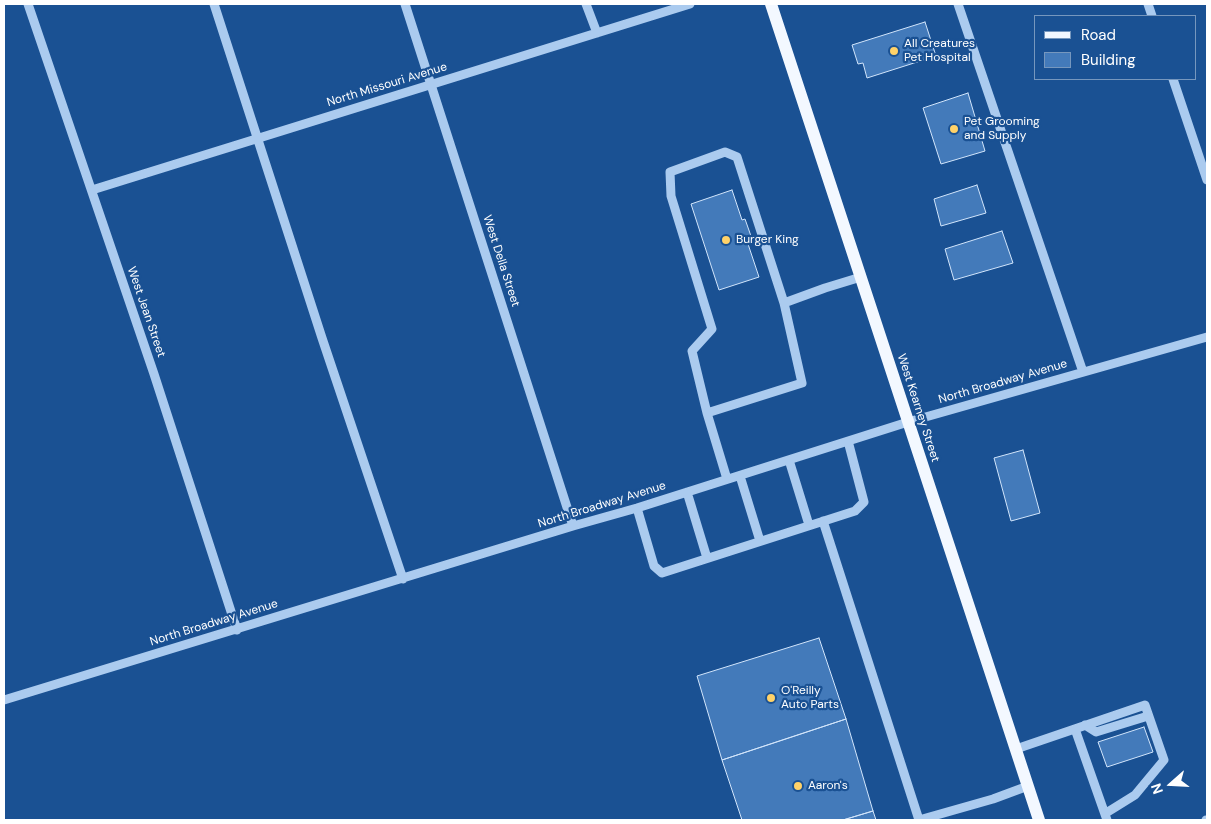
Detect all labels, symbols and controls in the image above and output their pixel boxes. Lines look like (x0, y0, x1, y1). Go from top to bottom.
legend (1034, 15, 1196, 80)
text: Road (1081, 25, 1116, 45)
place label: All Creatures Pet Hospital (904, 37, 975, 65)
marker: All Creatures Pet Hospital (888, 45, 900, 57)
text: Building (1081, 50, 1136, 70)
street label: North Missouri Avenue (325, 60, 449, 110)
place label: Pet Grooming and Supply (964, 115, 1040, 143)
marker: Pet Grooming and Supply (948, 123, 960, 135)
street label: West Della Street (479, 213, 523, 309)
place label: Burger King (736, 233, 799, 247)
marker: Burger King (720, 234, 732, 246)
street label: West Jean Street (124, 265, 168, 359)
street label: West Kearney Street (894, 352, 942, 464)
street label: North Broadway Avenue (937, 357, 1069, 407)
street label: North Broadway Avenue (536, 479, 668, 531)
street label: North Broadway Avenue (148, 597, 280, 649)
place label: O'Reilly Auto Parts (781, 684, 839, 712)
marker: O'Reilly Auto Parts (765, 692, 777, 704)
north arrow (1146, 759, 1196, 809)
place label: Aaron's (808, 779, 848, 793)
marker: Aaron's (792, 780, 804, 792)
text: N (1147, 781, 1167, 797)

